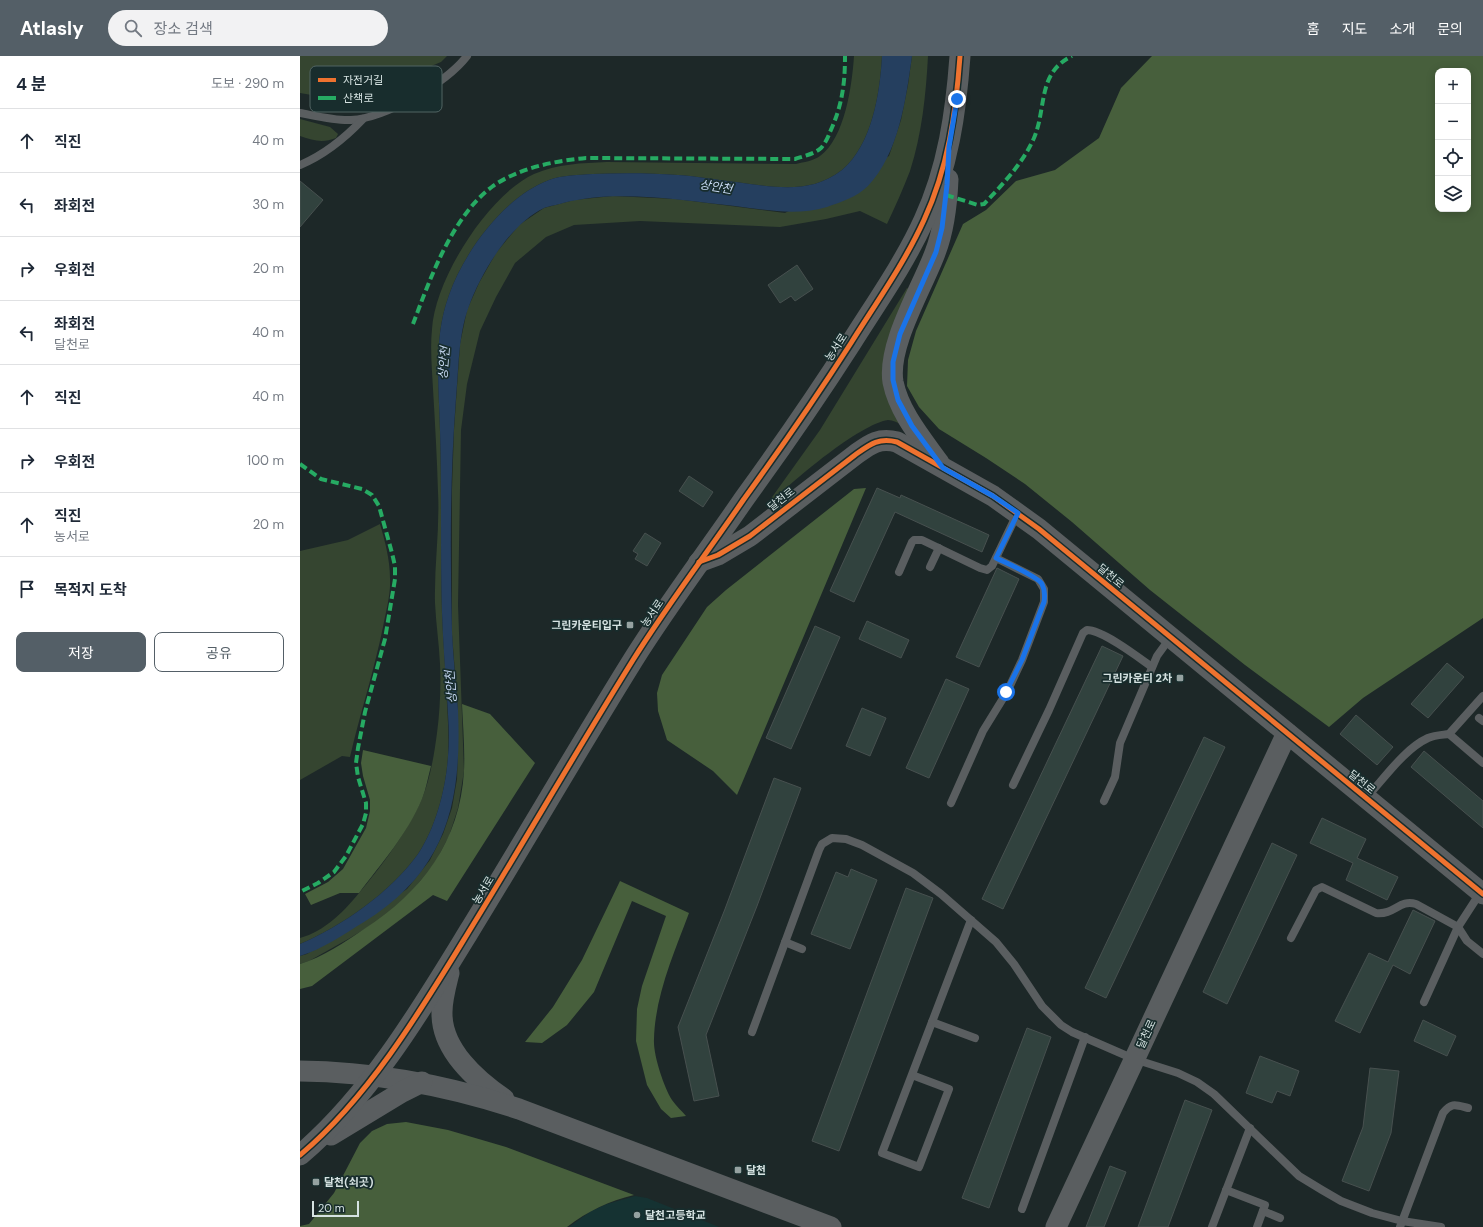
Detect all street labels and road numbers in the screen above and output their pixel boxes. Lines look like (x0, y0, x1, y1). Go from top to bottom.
street label: 농서로 (822, 330, 850, 364)
street label: 달천로 (765, 484, 797, 514)
street label: 달천로 (1095, 561, 1127, 591)
street label: 농서로 (638, 596, 666, 630)
street label: 달천로 (1346, 767, 1378, 797)
street label: 농서로 (469, 873, 497, 907)
street label: 달천로 (1133, 1017, 1159, 1051)

